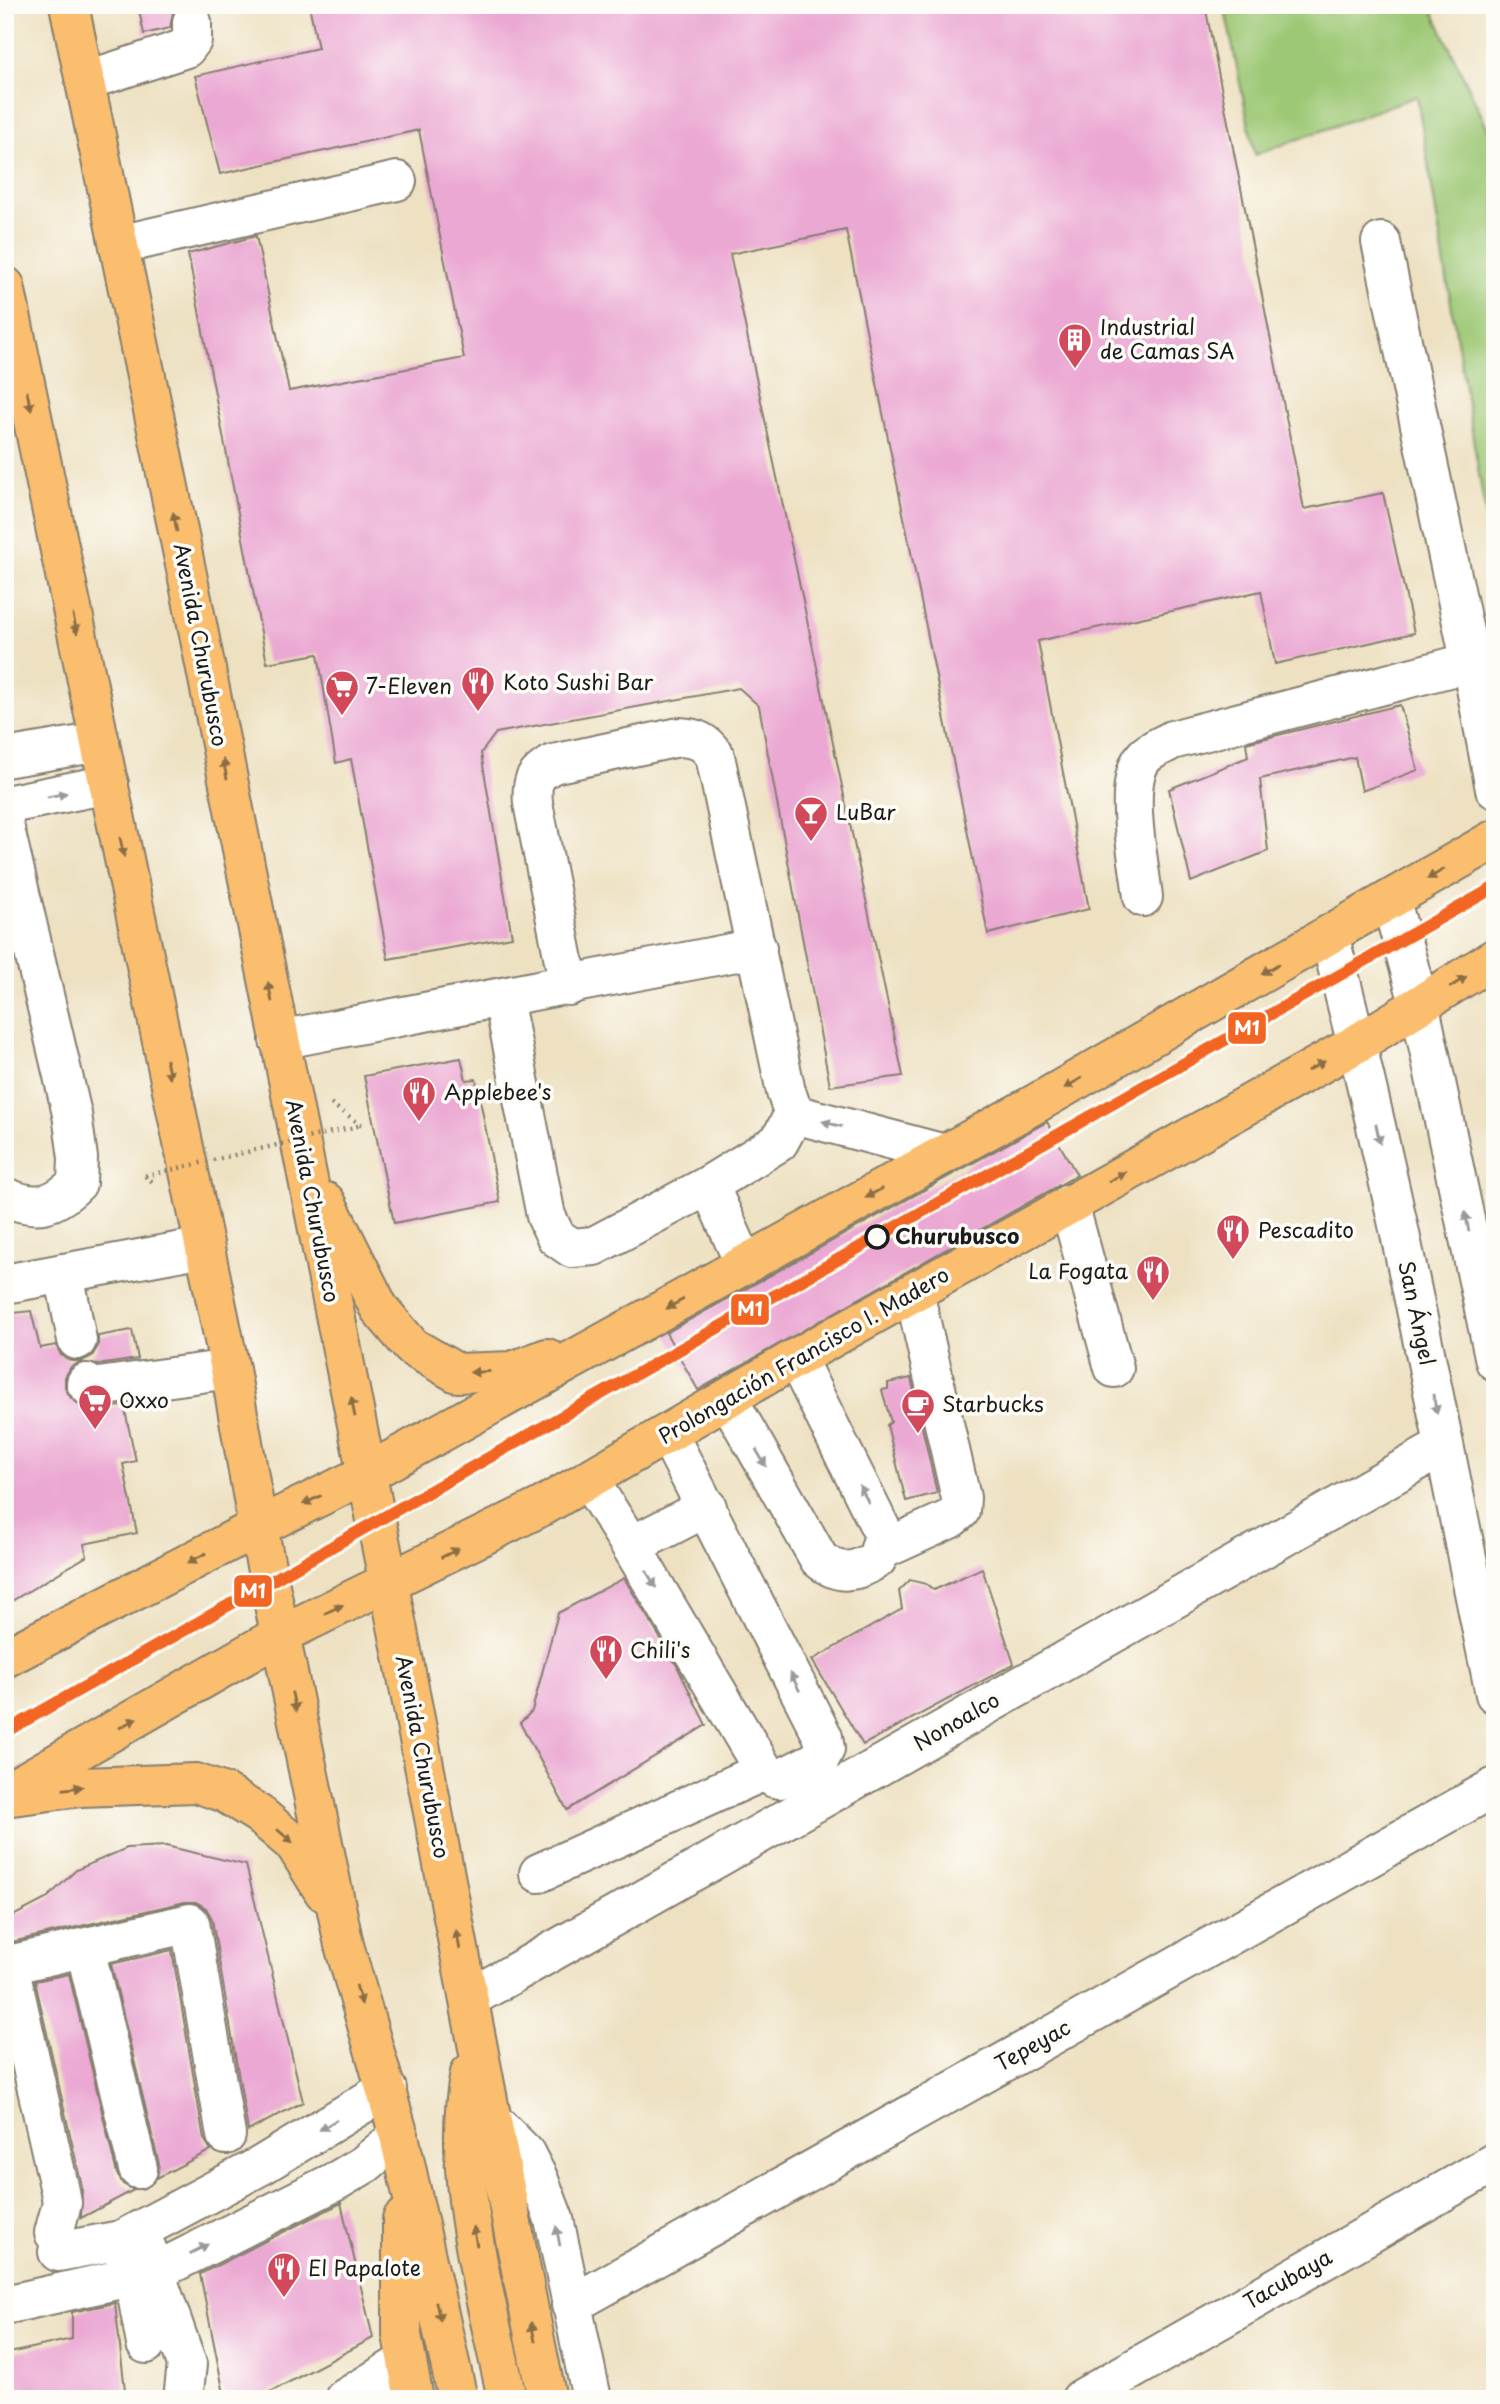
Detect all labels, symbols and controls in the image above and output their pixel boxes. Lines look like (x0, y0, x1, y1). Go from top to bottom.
place label: Industrial de Camas SA (1100, 310, 1234, 366)
building icon: Industrial de Camas SA (1056, 321, 1094, 370)
one-way arrow (24, 390, 35, 412)
one-way arrow (170, 511, 181, 533)
street label: Avenida Churubusco (167, 540, 237, 749)
one-way arrow (70, 613, 81, 635)
restaurant icon: Koto Sushi Bar (459, 664, 497, 713)
place label: Koto Sushi Bar (503, 665, 654, 697)
supermarket icon: 7-Eleven (323, 668, 361, 717)
place label: 7-Eleven (366, 669, 452, 701)
one-way arrow (219, 758, 230, 780)
one-way arrow (46, 789, 68, 800)
bar icon: LuBar (792, 794, 830, 843)
place label: LuBar (836, 795, 896, 827)
one-way arrow (116, 836, 127, 858)
one-way arrow (1427, 868, 1446, 880)
one-way arrow (1260, 963, 1279, 975)
one-way arrow (1448, 976, 1467, 989)
one-way arrow (264, 981, 275, 1003)
line badge: M1 (1227, 1011, 1267, 1045)
text: M1 (1234, 1013, 1260, 1041)
one-way arrow (162, 1059, 173, 1081)
one-way arrow (1306, 1060, 1326, 1072)
restaurant icon: Applebee's (400, 1074, 438, 1123)
place label: Applebee's (444, 1075, 551, 1107)
one-way arrow (1063, 1076, 1082, 1089)
street label: Avenida Churubusco (279, 1096, 349, 1305)
one-way arrow (821, 1118, 843, 1129)
one-way arrow (1372, 1123, 1383, 1145)
one-way arrow (1108, 1171, 1127, 1183)
one-way arrow (864, 1187, 884, 1199)
one-way arrow (1461, 1211, 1472, 1233)
restaurant icon: Pescadito (1214, 1212, 1252, 1261)
place label: Pescadito (1258, 1213, 1354, 1245)
place label: Churubusco (895, 1219, 1019, 1251)
marker: Churubusco (865, 1225, 889, 1249)
restaurant icon: La Fogata (1134, 1253, 1172, 1302)
place label: La Fogata (1028, 1254, 1129, 1286)
street label: Prolongación Francisco I. Madero (652, 1258, 954, 1451)
street label: San Ángel (1391, 1258, 1445, 1368)
line badge: M1 (730, 1293, 770, 1326)
text: M1 (737, 1294, 763, 1322)
one-way arrow (665, 1298, 685, 1309)
one-way arrow (468, 1367, 490, 1378)
supermarket icon: Oxxo (76, 1382, 114, 1431)
place label: Oxxo (119, 1383, 169, 1415)
cafe icon: Starbucks (899, 1386, 937, 1435)
place label: Starbucks (942, 1387, 1044, 1419)
one-way arrow (1430, 1393, 1441, 1415)
one-way arrow (347, 1396, 358, 1418)
one-way arrow (755, 1448, 768, 1467)
one-way arrow (859, 1484, 870, 1504)
one-way arrow (302, 1495, 322, 1506)
one-way arrow (440, 1548, 460, 1559)
one-way arrow (187, 1553, 207, 1564)
one-way arrow (645, 1570, 657, 1589)
line badge: M1 (233, 1574, 273, 1608)
text: M1 (240, 1576, 266, 1604)
one-way arrow (324, 1604, 344, 1615)
restaurant icon: Chili's (587, 1632, 625, 1681)
place label: Chili's (630, 1633, 690, 1665)
street label: Avenida Churubusco (389, 1652, 459, 1861)
one-way arrow (790, 1672, 801, 1692)
street label: Nonoalco (907, 1683, 1005, 1758)
one-way arrow (289, 1691, 300, 1713)
one-way arrow (118, 1717, 138, 1729)
one-way arrow (62, 1783, 84, 1794)
one-way arrow (276, 1828, 293, 1843)
one-way arrow (452, 1929, 463, 1951)
one-way arrow (354, 1985, 364, 2006)
street label: Tepeyac (988, 2010, 1076, 2078)
one-way arrow (319, 2119, 338, 2131)
one-way arrow (469, 2225, 480, 2247)
one-way arrow (552, 2225, 563, 2247)
street label: Tacubaya (1237, 2240, 1338, 2317)
one-way arrow (189, 2243, 209, 2255)
restaurant icon: El Papalote (265, 2250, 303, 2299)
place label: El Papalote (308, 2251, 421, 2283)
one-way arrow (433, 2300, 444, 2322)
one-way arrow (527, 2321, 538, 2343)

